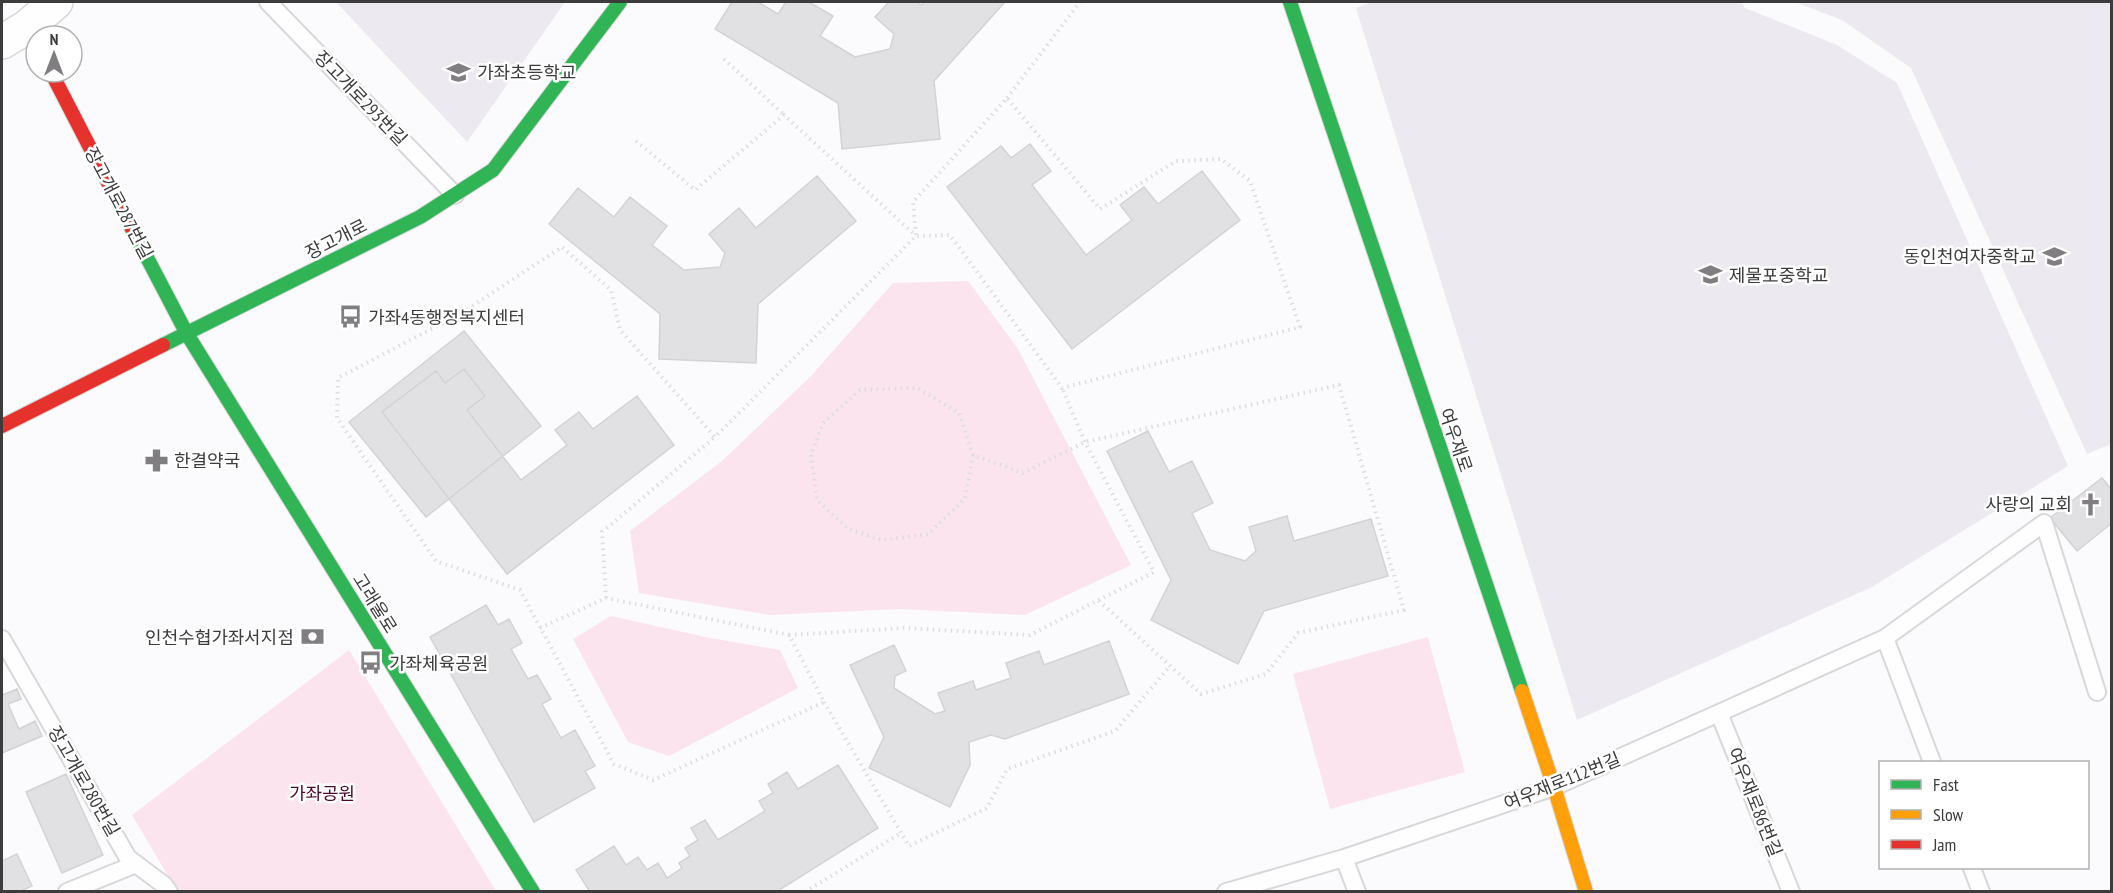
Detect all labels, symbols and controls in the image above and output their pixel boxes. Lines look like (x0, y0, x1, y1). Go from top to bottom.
north arrow (24, 24, 84, 84)
text: N (50, 29, 58, 49)
street label: 장고개로293번길 (310, 46, 412, 150)
school or university icon: 가좌초등학교 (446, 59, 472, 85)
place label: 가좌초등학교 (477, 61, 576, 84)
street label: 장고개로287번길 (80, 143, 158, 263)
street label: 장고개로 (301, 214, 371, 264)
school or university icon: 동인천여자중학교 (2041, 243, 2067, 269)
place label: 동인천여자중학교 (1904, 245, 2036, 268)
school or university icon: 제물포중학교 (1698, 262, 1724, 288)
place label: 제물포중학교 (1729, 264, 1828, 287)
bus stop icon: 가좌4동행정복지센터 (337, 304, 363, 330)
place label: 가좌4동행정복지센터 (368, 306, 525, 329)
street label: 여우재로 (1434, 405, 1478, 475)
pharmacy icon: 한결약국 (143, 447, 169, 473)
place label: 한결약국 (174, 449, 240, 472)
church icon: 사랑의 교회 (2077, 491, 2103, 517)
place label: 사랑의 교회 (1985, 493, 2072, 516)
street label: 고래울로 (348, 569, 402, 637)
bank icon: 인천수협가좌서지점 (299, 624, 325, 650)
place label: 인천수협가좌서지점 (145, 626, 294, 649)
bus stop icon: 가좌체육공원 (358, 650, 384, 676)
place label: 가좌체육공원 (389, 652, 488, 675)
street label: 장고개로280번길 (43, 722, 125, 840)
street label: 여우재로86번길 (1723, 744, 1787, 860)
street label: 여우재로112번길 (1500, 747, 1624, 815)
legend (1879, 761, 2089, 869)
text: Fast (1933, 773, 1959, 796)
park label: 가좌공원 (289, 782, 355, 805)
text: Slow (1933, 803, 1964, 826)
text: Jam (1932, 833, 1956, 856)

